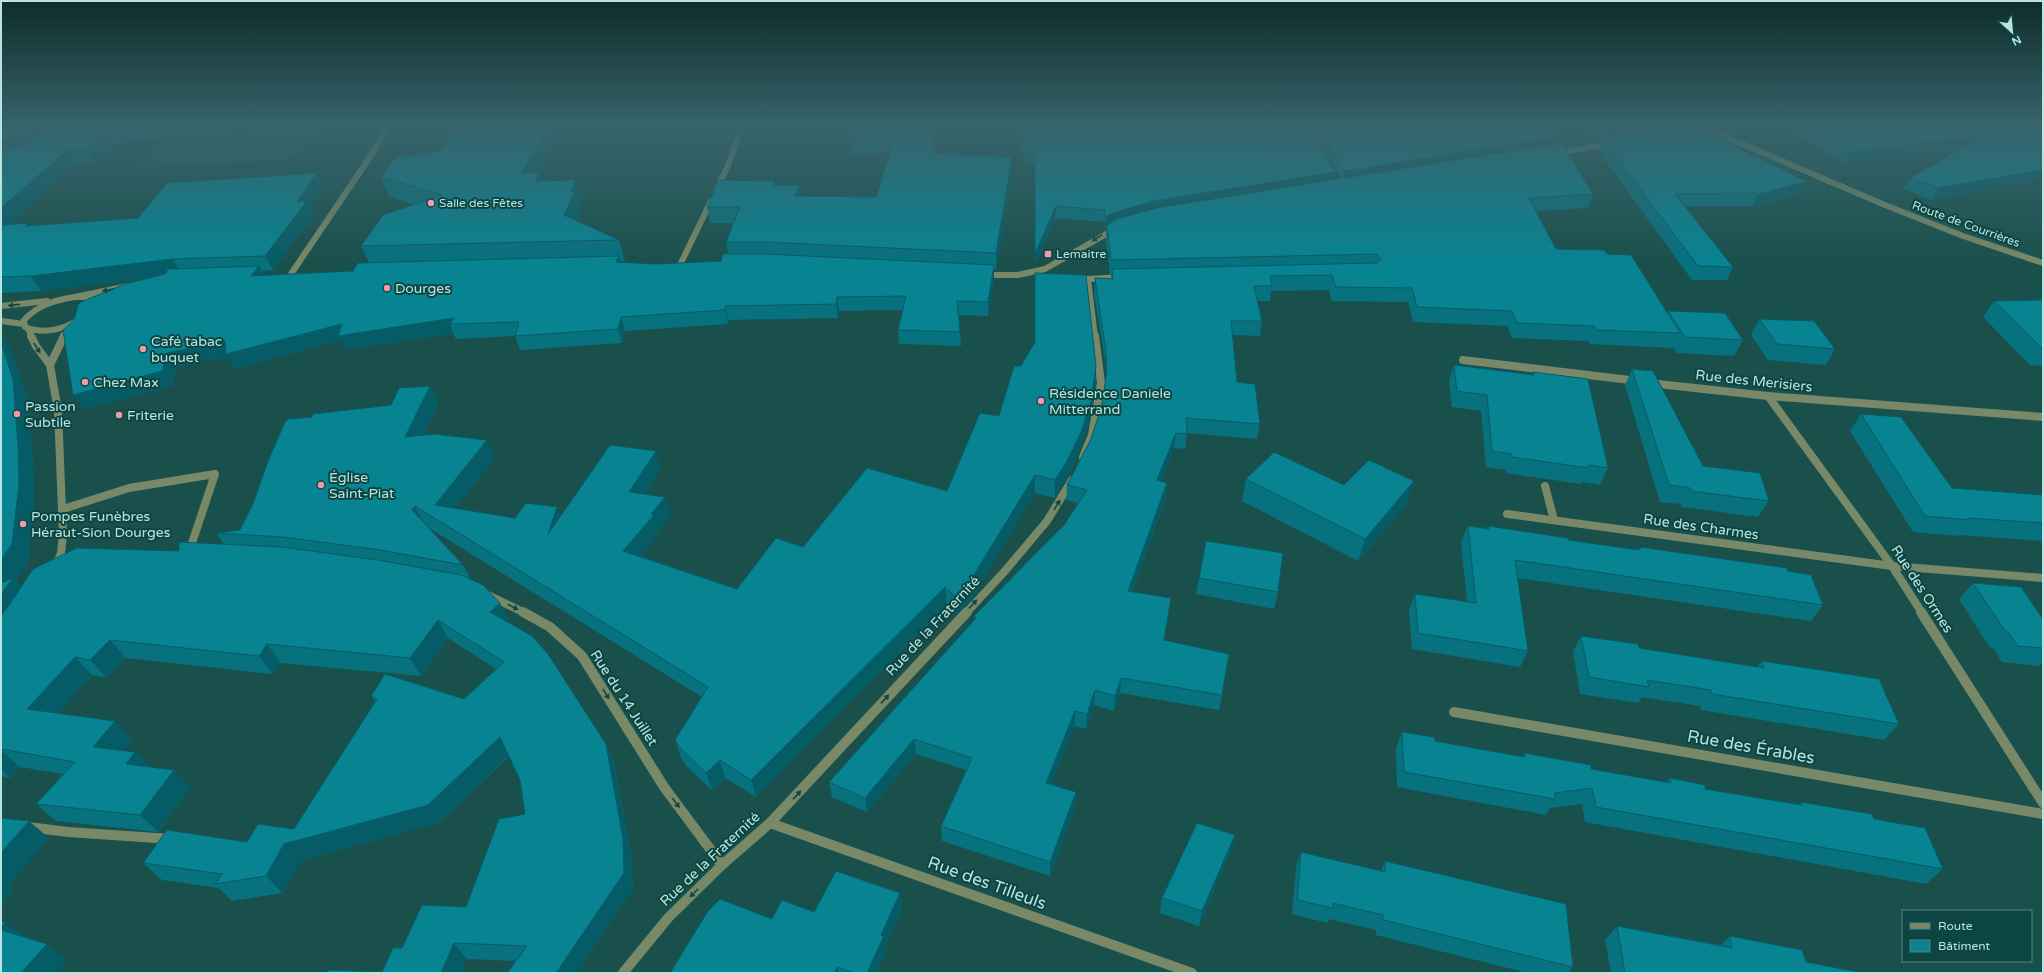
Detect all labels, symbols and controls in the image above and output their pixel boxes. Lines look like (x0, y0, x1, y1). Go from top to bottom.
north arrow (1992, 12, 2032, 52)
text: N (2009, 33, 2023, 48)
place label: Salle des Fêtes (439, 196, 523, 210)
marker: Salle des Fêtes (426, 198, 436, 208)
street label: Route de Courrières (1910, 198, 2022, 250)
one-way arrow (1091, 235, 1103, 242)
place label: Lemaitre (1056, 247, 1106, 261)
marker: Lemaitre (1043, 249, 1053, 259)
place label: Dourges (395, 280, 451, 297)
marker: Dourges (382, 283, 392, 293)
one-way arrow (102, 287, 115, 293)
one-way arrow (8, 301, 20, 308)
place label: Café tabac buquet (151, 333, 222, 366)
one-way arrow (34, 342, 41, 354)
marker: Café tabac buquet (138, 344, 148, 354)
street label: Rue des Merisiers (1695, 366, 1814, 396)
place label: Chez Max (93, 374, 159, 391)
marker: Chez Max (80, 377, 90, 387)
place label: Résidence Daniele Mitterrand (1049, 385, 1171, 418)
marker: Résidence Daniele Mitterrand (1036, 396, 1046, 406)
place label: Passion Subtile (25, 398, 76, 431)
place label: Friterie (127, 407, 174, 424)
marker: Passion Subtile (12, 409, 22, 419)
marker: Friterie (114, 410, 124, 420)
place label: Église Saint-Piat (329, 469, 395, 502)
marker: Église Saint-Piat (316, 480, 326, 490)
one-way arrow (1054, 499, 1061, 511)
place label: Pompes Funèbres Héraut-Sion Dourges (31, 508, 171, 541)
street label: Rue des Charmes (1642, 510, 1760, 544)
marker: Pompes Funèbres Héraut-Sion Dourges (18, 519, 28, 529)
street label: Rue des Ormes (1887, 542, 1957, 636)
street label: Rue de la Fraternité (882, 572, 984, 679)
one-way arrow (969, 599, 978, 609)
one-way arrow (507, 604, 519, 610)
street label: Rue du 14 Juillet (587, 647, 662, 750)
one-way arrow (602, 689, 610, 699)
one-way arrow (880, 694, 890, 704)
street label: Rue des Érables (1686, 725, 1816, 769)
one-way arrow (792, 790, 802, 800)
one-way arrow (672, 798, 680, 808)
street label: Rue de la Fraternité (657, 808, 764, 910)
street label: Rue des Tilleuls (925, 852, 1049, 914)
one-way arrow (689, 888, 699, 898)
legend (1902, 910, 2032, 962)
text: Route (1938, 919, 1973, 933)
text: Bâtiment (1938, 939, 1990, 953)

